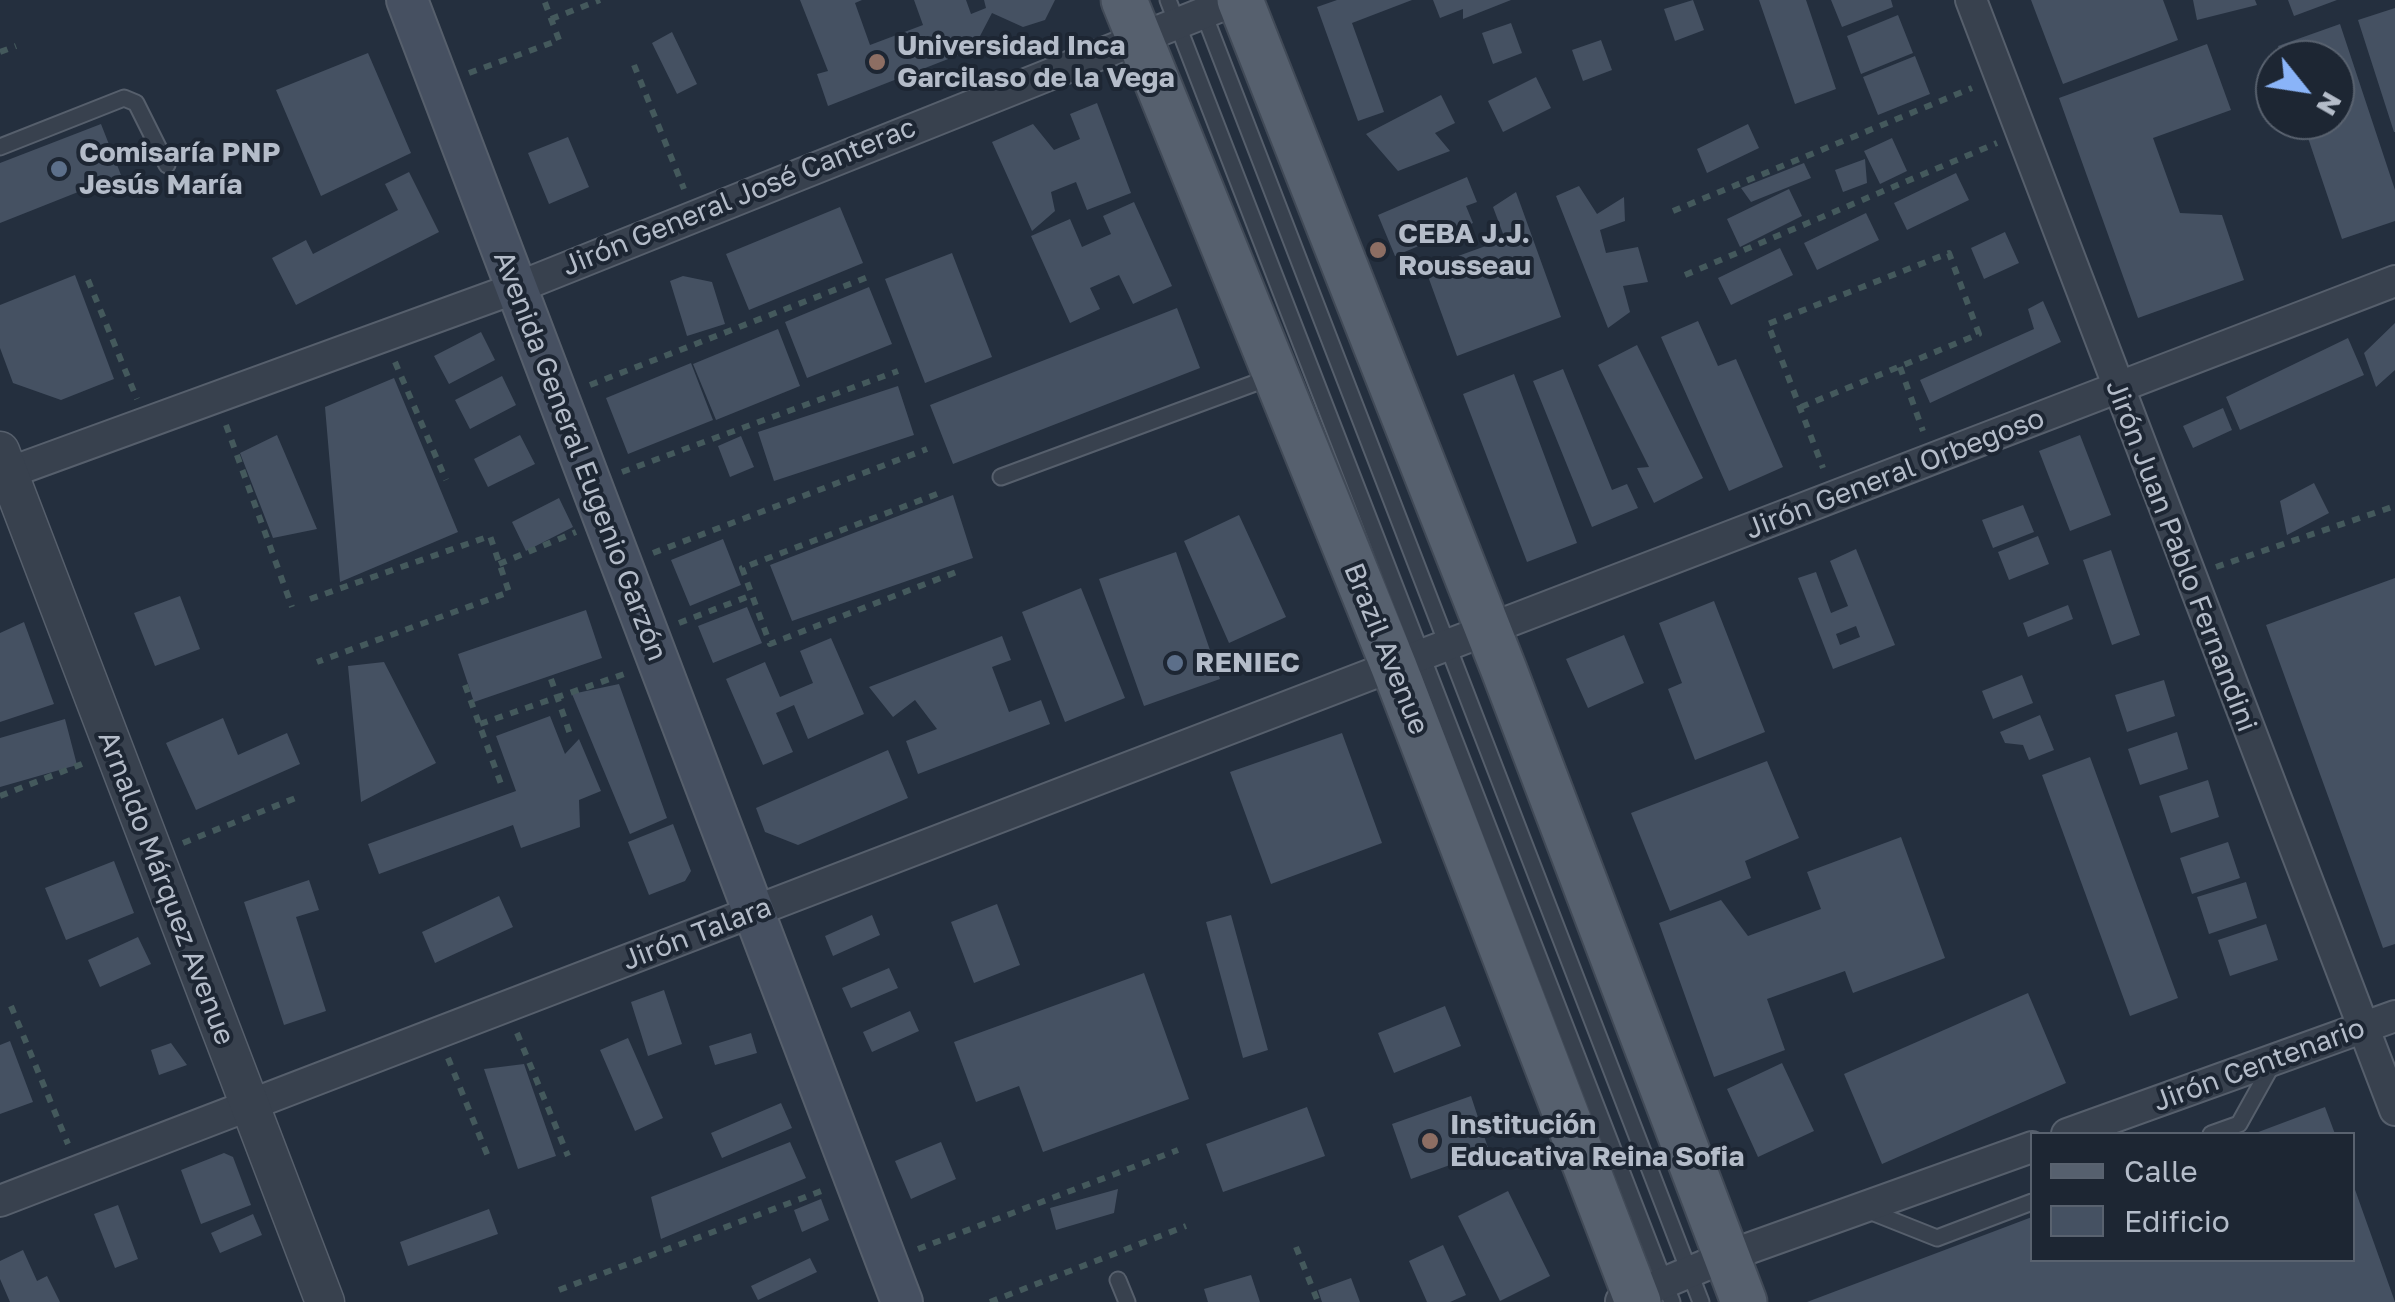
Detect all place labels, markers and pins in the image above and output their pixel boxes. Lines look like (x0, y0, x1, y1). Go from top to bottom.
place label: Universidad Inca Garcilaso de la Vega (897, 29, 1175, 95)
marker: Universidad Inca Garcilaso de la Vega (866, 51, 888, 73)
place label: Comisaría PNP Jesús María (79, 136, 280, 202)
marker: Comisaría PNP Jesús María (48, 158, 70, 180)
place label: CEBA J.J. Rousseau (1398, 217, 1531, 283)
marker: CEBA J.J. Rousseau (1367, 239, 1389, 261)
place label: RENIEC (1195, 646, 1300, 680)
marker: RENIEC (1164, 652, 1186, 674)
place label: Institución Educativa Reina Sofia (1450, 1108, 1744, 1174)
marker: Institución Educativa Reina Sofia (1419, 1130, 1441, 1152)

